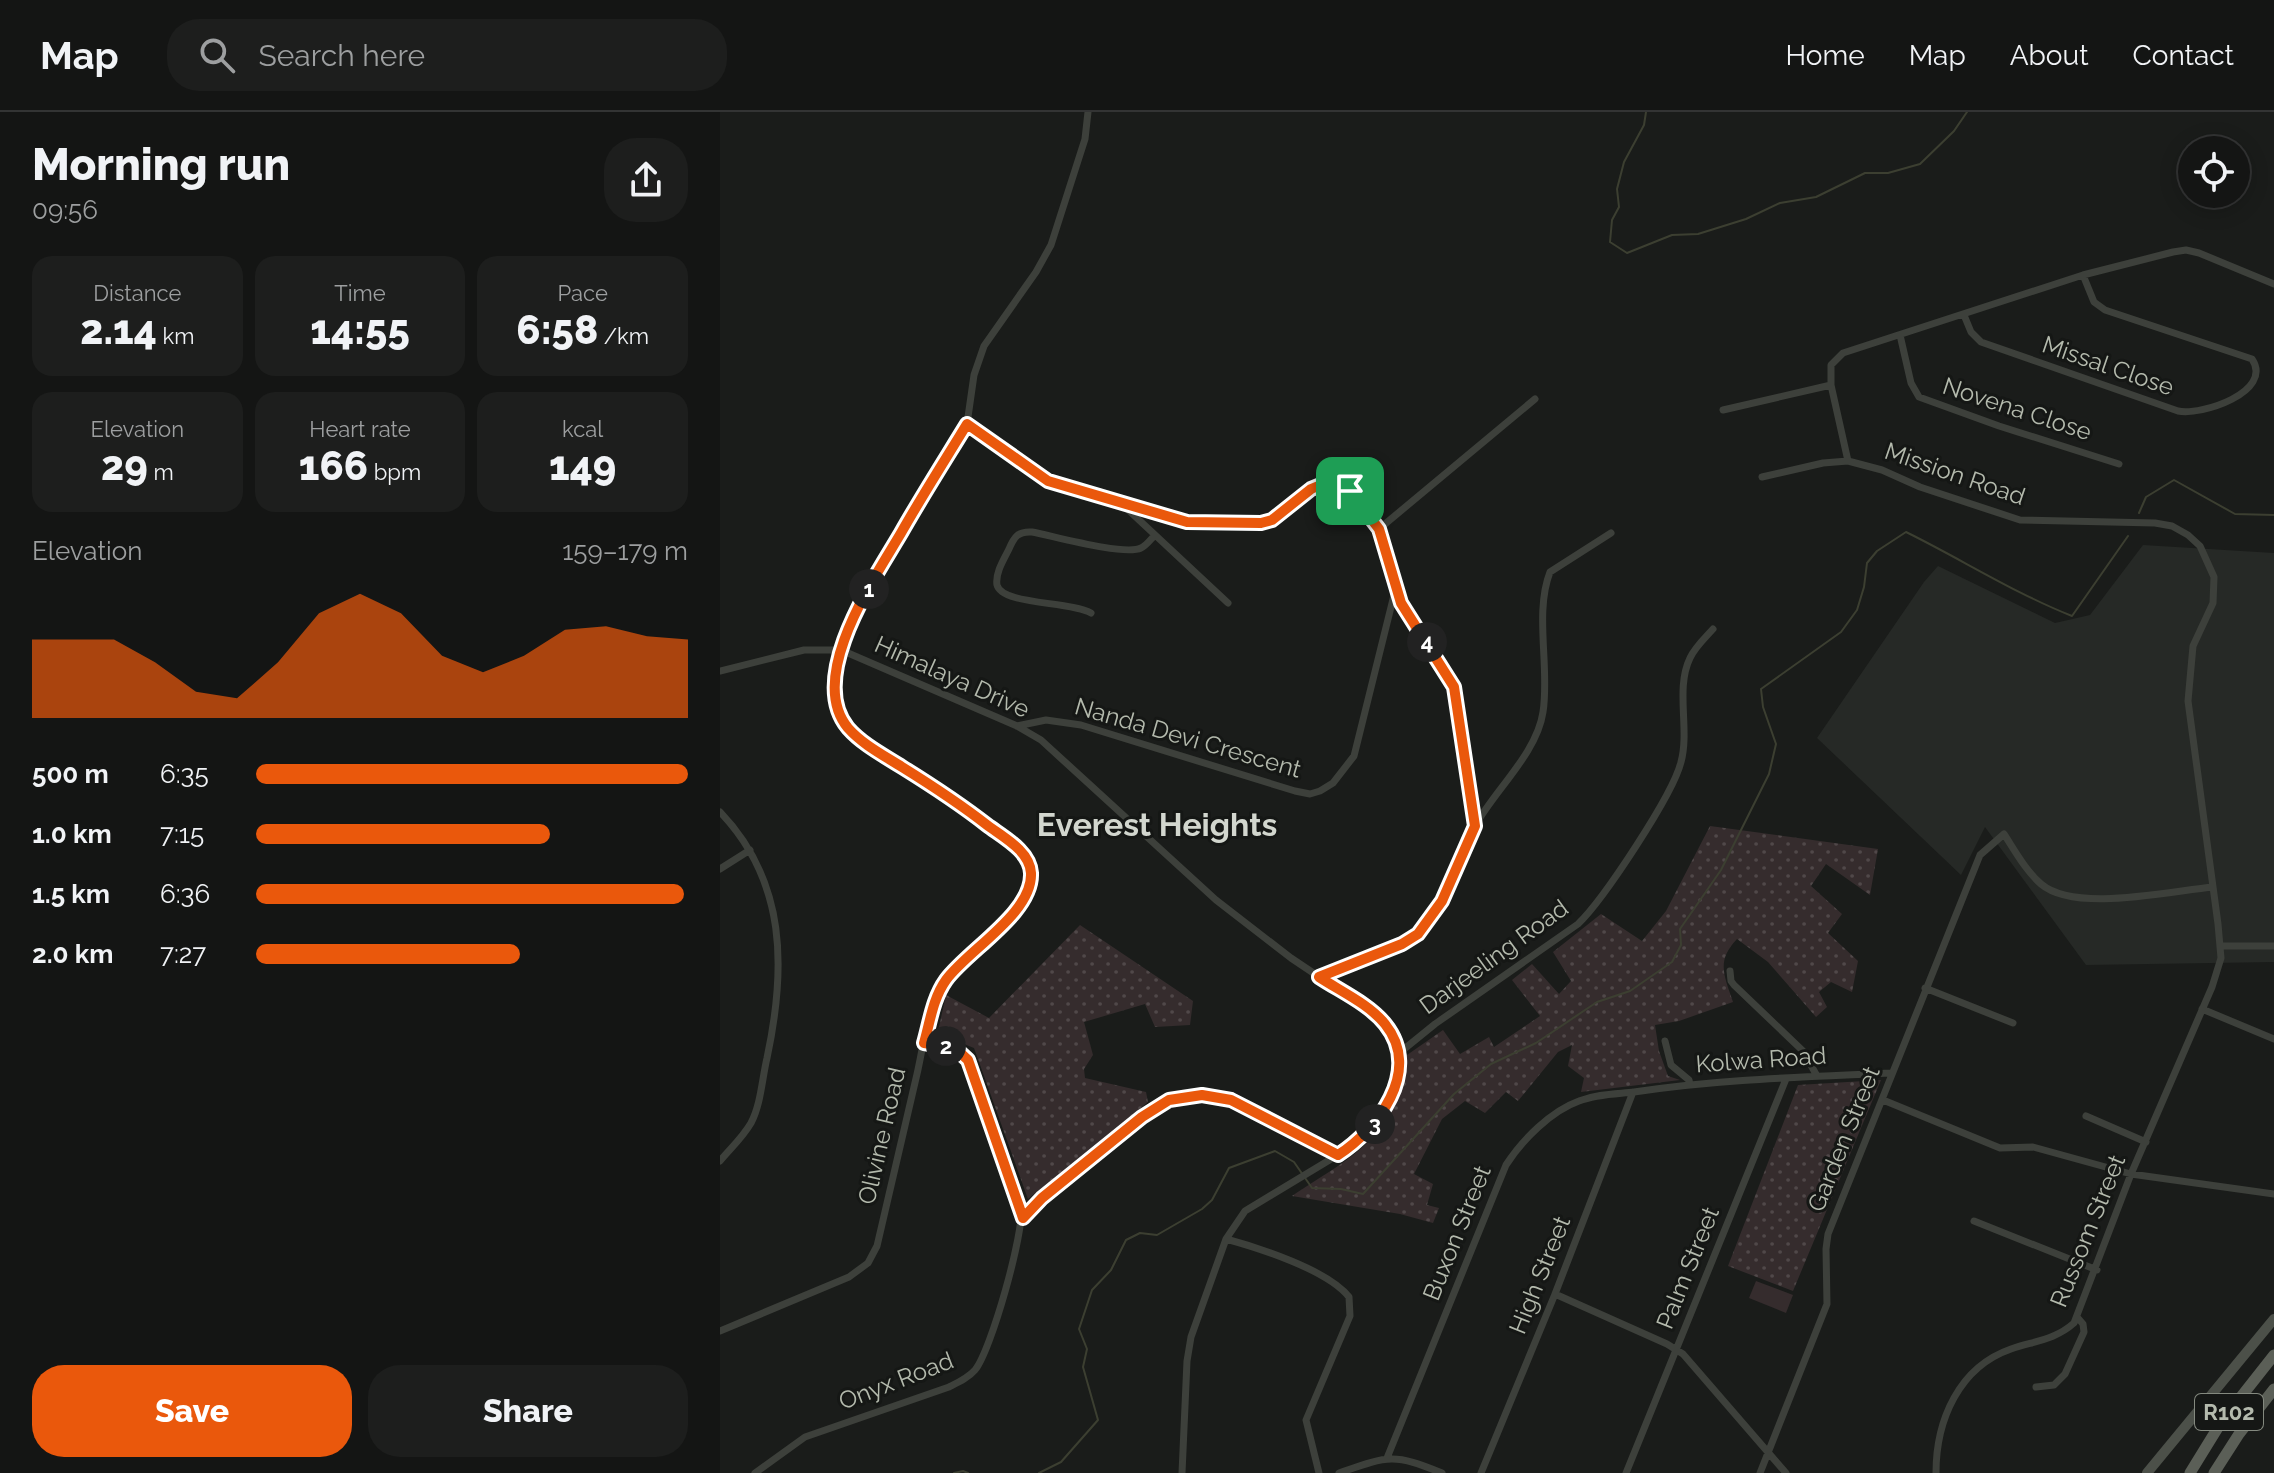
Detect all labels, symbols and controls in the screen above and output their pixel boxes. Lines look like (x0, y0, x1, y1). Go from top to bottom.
search box (167, 19, 727, 91)
text: Map (40, 33, 119, 78)
icon: search (195, 33, 239, 77)
text: Search here (259, 38, 425, 73)
text: Home (1785, 39, 1865, 72)
text: Map (1909, 39, 1966, 72)
text: About (2010, 39, 2089, 72)
text: Contact (2133, 39, 2234, 72)
map controls (2178, 136, 2250, 208)
button: locate (2178, 136, 2250, 208)
button: share (604, 138, 688, 222)
text: Morning run (32, 139, 290, 190)
text: 09:56 (32, 195, 98, 225)
text: Distance (93, 280, 181, 306)
text: Time (334, 280, 386, 306)
text: Pace (557, 280, 608, 306)
text: 2.14 (80, 306, 157, 353)
text: 14:55 (310, 306, 410, 353)
text: 6:58 (516, 306, 598, 353)
text: km (157, 323, 194, 349)
text: /km (598, 323, 649, 349)
street label: Missal Close (2038, 329, 2178, 402)
street label: Novena Close (1939, 371, 2095, 446)
text: Elevation (91, 416, 184, 442)
text: Heart rate (309, 416, 411, 442)
text: kcal (562, 416, 603, 442)
street label: Mission Road (1881, 436, 2029, 511)
text: 29 (101, 442, 148, 489)
text: 166 (299, 442, 368, 489)
text: 149 (549, 442, 616, 489)
pin (1316, 457, 1384, 525)
text: m (148, 459, 174, 485)
text: bpm (368, 459, 421, 485)
icon: arrive (1328, 469, 1372, 513)
text: Elevation (32, 536, 142, 566)
text: 159–179 m (562, 536, 688, 566)
pin: 1 (849, 569, 889, 609)
text: 1 (864, 576, 874, 602)
pin: 4 (1407, 622, 1447, 662)
street label: Himalaya Drive (870, 629, 1034, 724)
text: 4 (1421, 629, 1433, 655)
street label: Nanda Devi Crescent (1072, 691, 1305, 784)
text: 500 m (32, 759, 109, 789)
text: 6:35 (160, 759, 209, 789)
district label: Everest Heights (1037, 806, 1277, 843)
text: 1.0 km (32, 819, 112, 849)
text: 7:15 (160, 819, 204, 849)
text: 1.5 km (32, 879, 110, 909)
text: 6:36 (160, 879, 210, 909)
street label: Darjeeling Road (1414, 893, 1574, 1020)
text: 2.0 km (32, 939, 113, 969)
text: 7:27 (160, 939, 206, 969)
pin: 2 (926, 1026, 966, 1066)
text: 2 (940, 1033, 952, 1059)
street label: Kolwa Road (1695, 1040, 1827, 1079)
street label: Garden Street (1801, 1062, 1886, 1216)
street label: Olivine Road (852, 1065, 911, 1207)
pin: 3 (1355, 1104, 1395, 1144)
text: 3 (1369, 1111, 1381, 1137)
street label: Russom Street (2044, 1150, 2131, 1311)
street label: Buxon Street (1416, 1161, 1497, 1304)
street label: Palm Street (1650, 1203, 1725, 1333)
street label: High Street (1503, 1212, 1576, 1338)
street label: Onyx Road (834, 1345, 957, 1416)
button: Save (32, 1365, 352, 1457)
button: Share (368, 1365, 688, 1457)
road number: R102 (2195, 1394, 2263, 1430)

